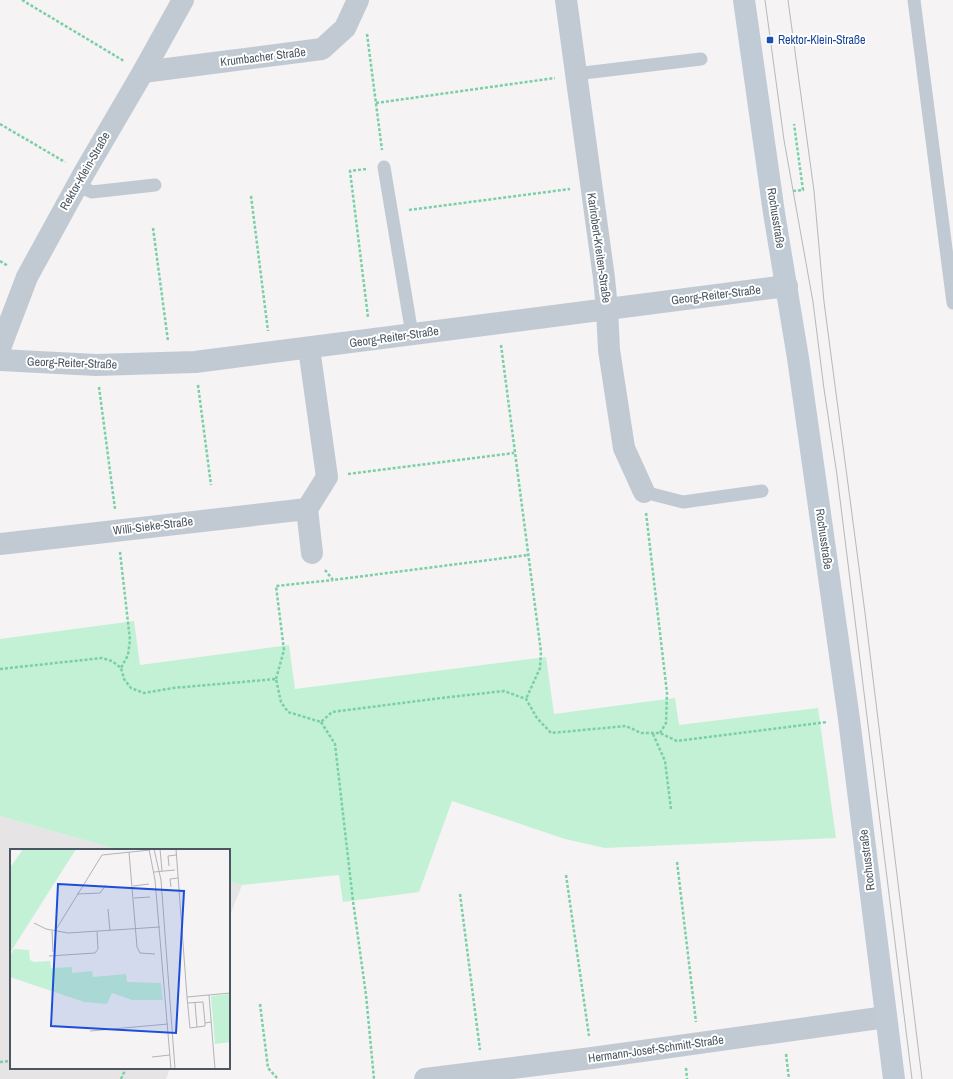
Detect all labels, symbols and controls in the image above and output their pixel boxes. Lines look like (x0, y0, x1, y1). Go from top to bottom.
place label: Rektor-Klein-Straße (778, 32, 866, 48)
marker: Rektor-Klein-Straße (765, 35, 775, 45)
street label: Krumbacher Straße (219, 44, 307, 70)
street label: Rektor-Klein-Straße (56, 129, 114, 213)
street label: Rochusstraße (763, 187, 789, 249)
street label: Karlrobert-Kreiten-Straße (583, 192, 615, 304)
street label: Georg-Reiter-Straße (670, 282, 762, 308)
street label: Georg-Reiter-Straße (348, 323, 440, 351)
street label: Georg-Reiter-Straße (27, 353, 117, 373)
street label: Rochusstraße (812, 508, 836, 570)
street label: Willi-Sieke-Straße (112, 513, 194, 539)
street label: Rochusstraße (855, 829, 879, 891)
inset map (10, 849, 230, 1069)
street label: Hermann-Josef-Schmitt-Straße (587, 1032, 725, 1066)

